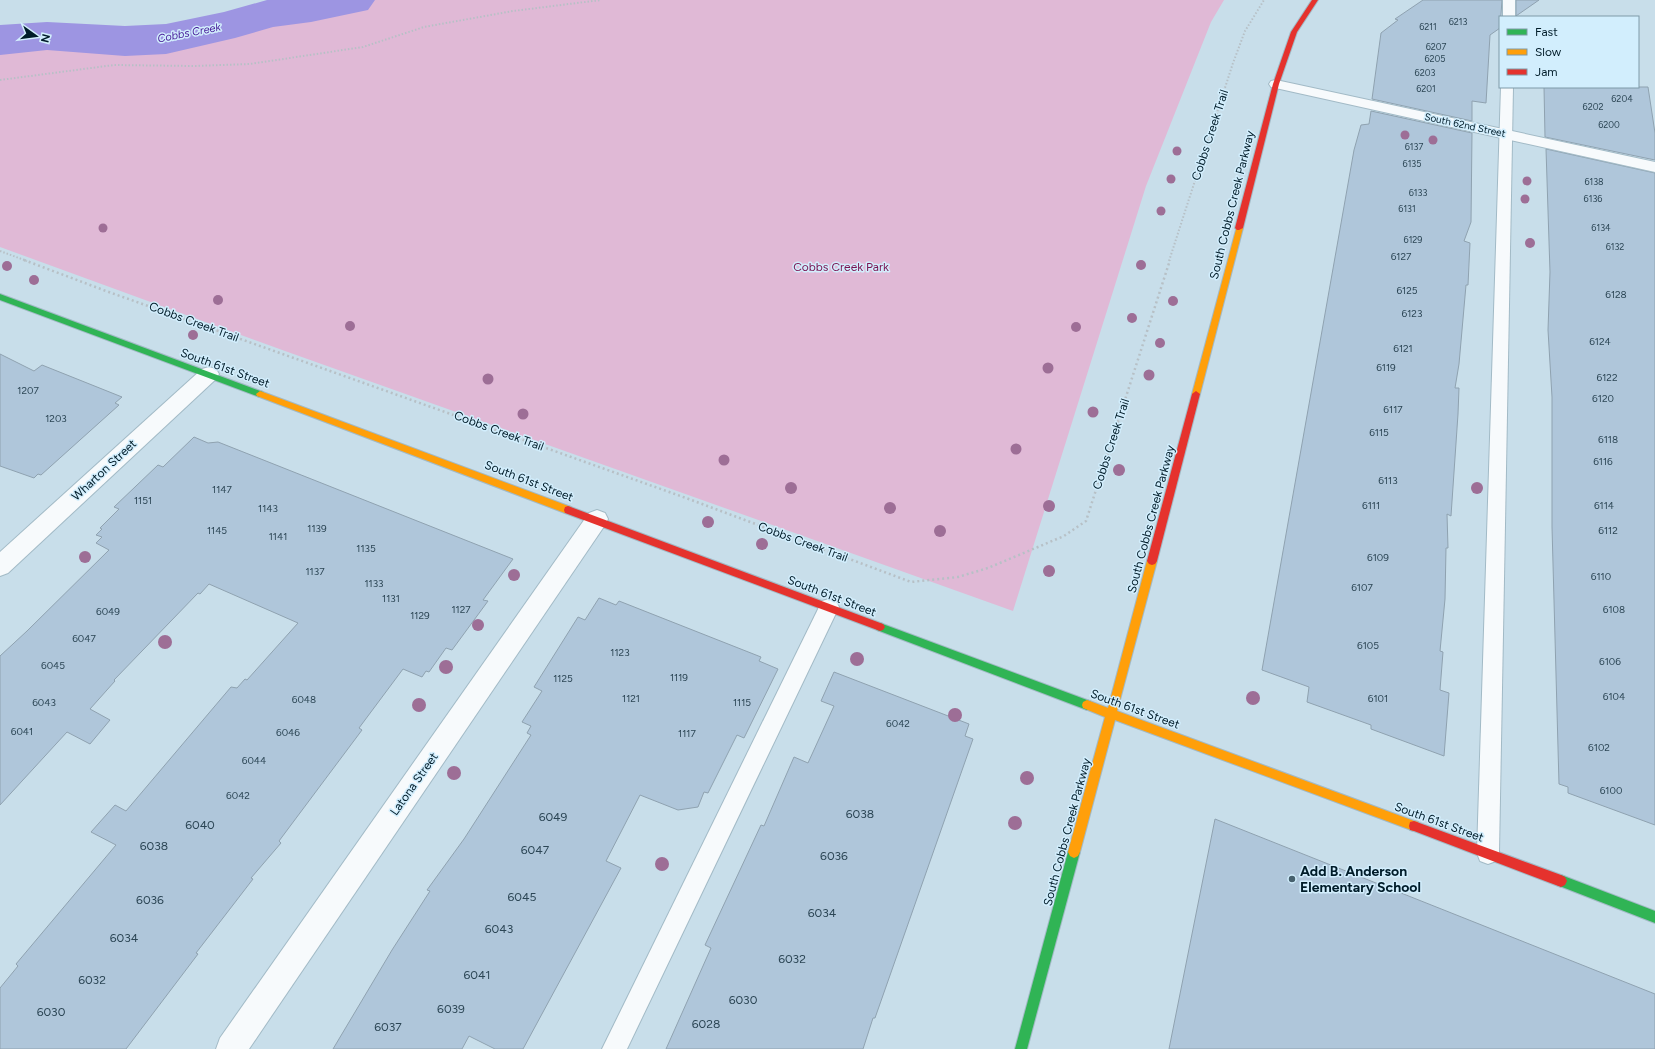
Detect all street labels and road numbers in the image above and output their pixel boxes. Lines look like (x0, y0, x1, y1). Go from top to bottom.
street label: Cobbs Creek Trail (1189, 88, 1231, 182)
street label: South 62nd Street (1423, 110, 1507, 140)
street label: South Cobbs Creek Parkway (1207, 129, 1257, 281)
street label: Cobbs Creek Trail (147, 299, 241, 345)
street label: South 61st Street (179, 345, 272, 391)
street label: Cobbs Creek Trail (1090, 397, 1132, 491)
street label: Cobbs Creek Trail (452, 408, 546, 454)
street label: Wharton Street (69, 436, 140, 503)
street label: South Cobbs Creek Parkway (1125, 443, 1178, 594)
street label: South 61st Street (483, 458, 576, 504)
street label: Cobbs Creek Trail (756, 519, 850, 565)
street label: South 61st Street (786, 573, 879, 619)
street label: South 61st Street (1089, 686, 1182, 732)
street label: Latona Street (387, 750, 441, 818)
street label: South Cobbs Creek Parkway (1041, 756, 1094, 907)
street label: South 61st Street (1393, 799, 1486, 845)

